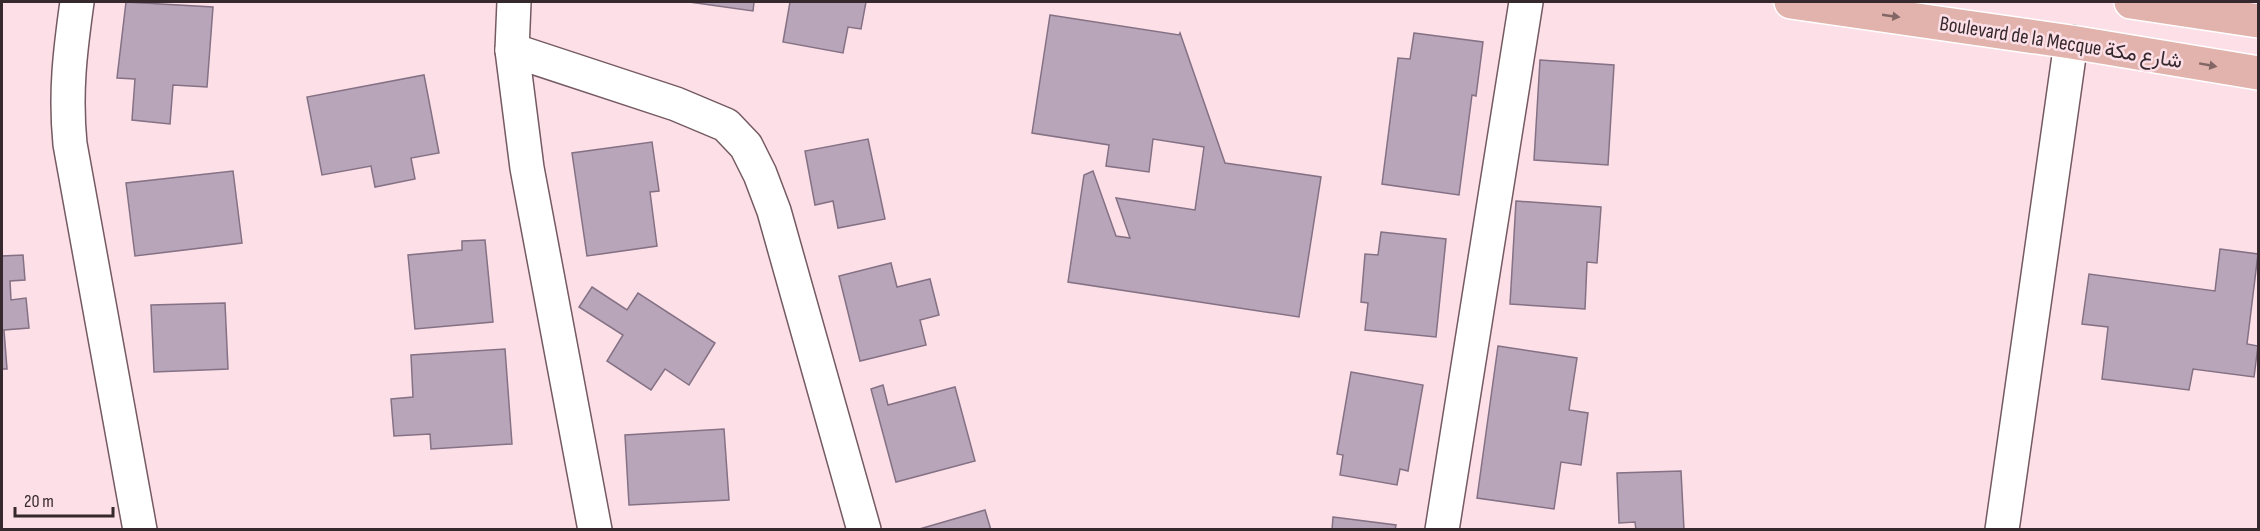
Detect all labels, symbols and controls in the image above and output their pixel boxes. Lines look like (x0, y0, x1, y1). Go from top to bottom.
one-way arrow (1881, 11, 1900, 20)
street label: Boulevard de la Mecque شارع مكة (1938, 11, 2184, 75)
one-way arrow (2198, 61, 2217, 70)
scale bar (15, 480, 112, 518)
text: 20 m (24, 491, 54, 512)

